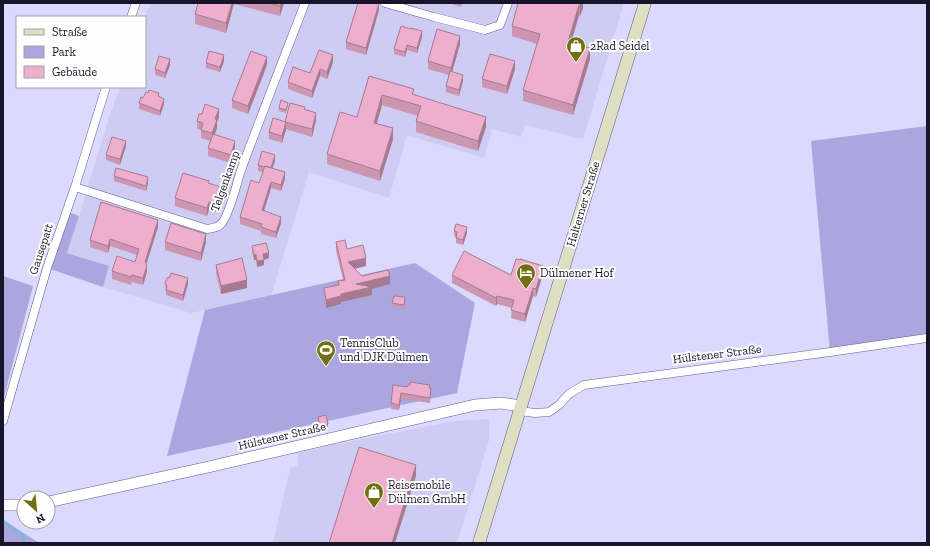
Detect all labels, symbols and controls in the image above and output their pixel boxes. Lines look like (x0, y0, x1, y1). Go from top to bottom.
legend (16, 16, 146, 88)
text: Straße (52, 25, 88, 39)
shop icon: 2Rad Seidel (565, 35, 587, 63)
place label: 2Rad Seidel (590, 39, 650, 53)
text: Park (52, 45, 77, 59)
text: Gebäude (52, 65, 97, 79)
street label: Telgenkamp (208, 148, 243, 213)
street label: Halterner Straße (563, 159, 603, 248)
street label: Gausepatt (26, 221, 56, 276)
hotel icon: Dülmener Hof (515, 262, 537, 290)
place label: Dülmener Hof (540, 266, 614, 280)
place label: TennisClub und DJK Dülmen (340, 336, 428, 364)
sports icon: TennisClub und DJK Dülmen (315, 339, 337, 367)
street label: Hülstener Straße (672, 342, 763, 366)
street label: Hülstener Straße (237, 419, 327, 453)
place label: Reisemobile Dülmen GmbH (388, 478, 466, 506)
shop icon: Reisemobile Dülmen GmbH (363, 481, 385, 509)
north arrow (16, 490, 56, 530)
text: N (33, 511, 47, 526)

